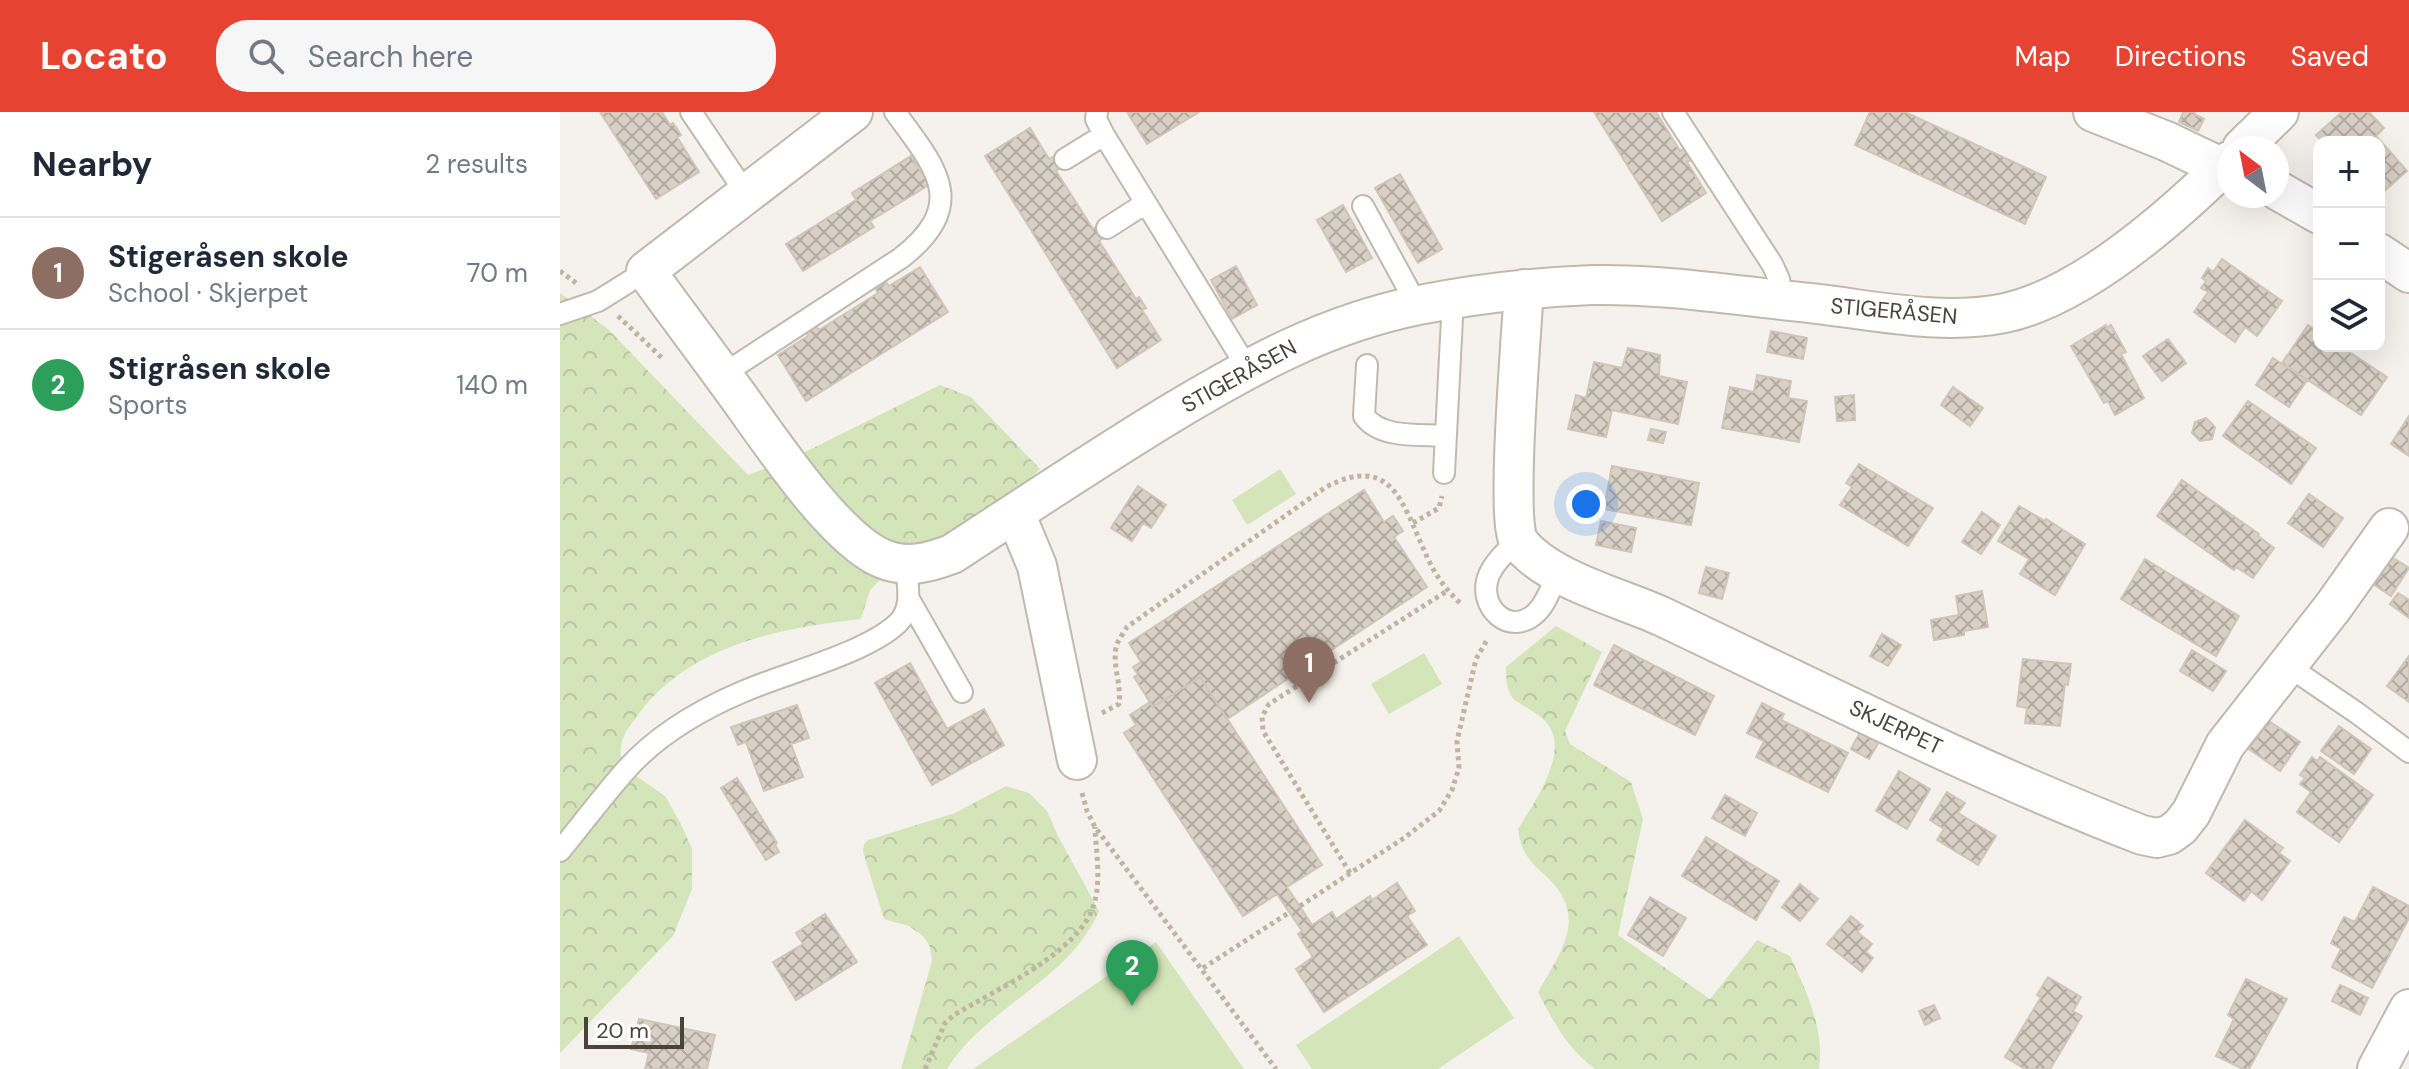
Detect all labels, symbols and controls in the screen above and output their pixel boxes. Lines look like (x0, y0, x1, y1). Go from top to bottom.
search box (216, 20, 776, 92)
text: Locato (40, 31, 168, 81)
icon: search (244, 34, 288, 78)
text: Search here (308, 37, 473, 76)
text: Map (2014, 38, 2071, 75)
text: Directions (2115, 38, 2247, 75)
text: Saved (2291, 38, 2369, 75)
north arrow (2217, 136, 2289, 208)
map controls (2313, 136, 2385, 352)
button: + (2313, 136, 2385, 208)
text: Nearby (32, 142, 152, 187)
text: 2 results (425, 147, 528, 181)
button: − (2313, 208, 2385, 280)
text: Stigeråsen skole (108, 237, 349, 276)
text: 1 (53, 256, 63, 290)
text: 70 m (467, 256, 528, 290)
text: School · Skjerpet (108, 276, 308, 310)
button: layers (2313, 280, 2385, 352)
street label: STIGERÅSEN (1829, 291, 1959, 331)
street label: STIGERÅSEN (1176, 333, 1302, 419)
text: Stigråsen skole (108, 349, 331, 388)
text: 2 (50, 368, 66, 402)
text: 140 m (456, 368, 528, 402)
text: Sports (108, 388, 188, 422)
your location (1566, 484, 1606, 524)
pin: 1 (1283, 637, 1335, 703)
street label: SKJERPET (1845, 693, 1947, 761)
pin: 2 (1106, 940, 1158, 1006)
scale bar (584, 1013, 684, 1049)
text: 20 m (596, 1016, 649, 1045)

